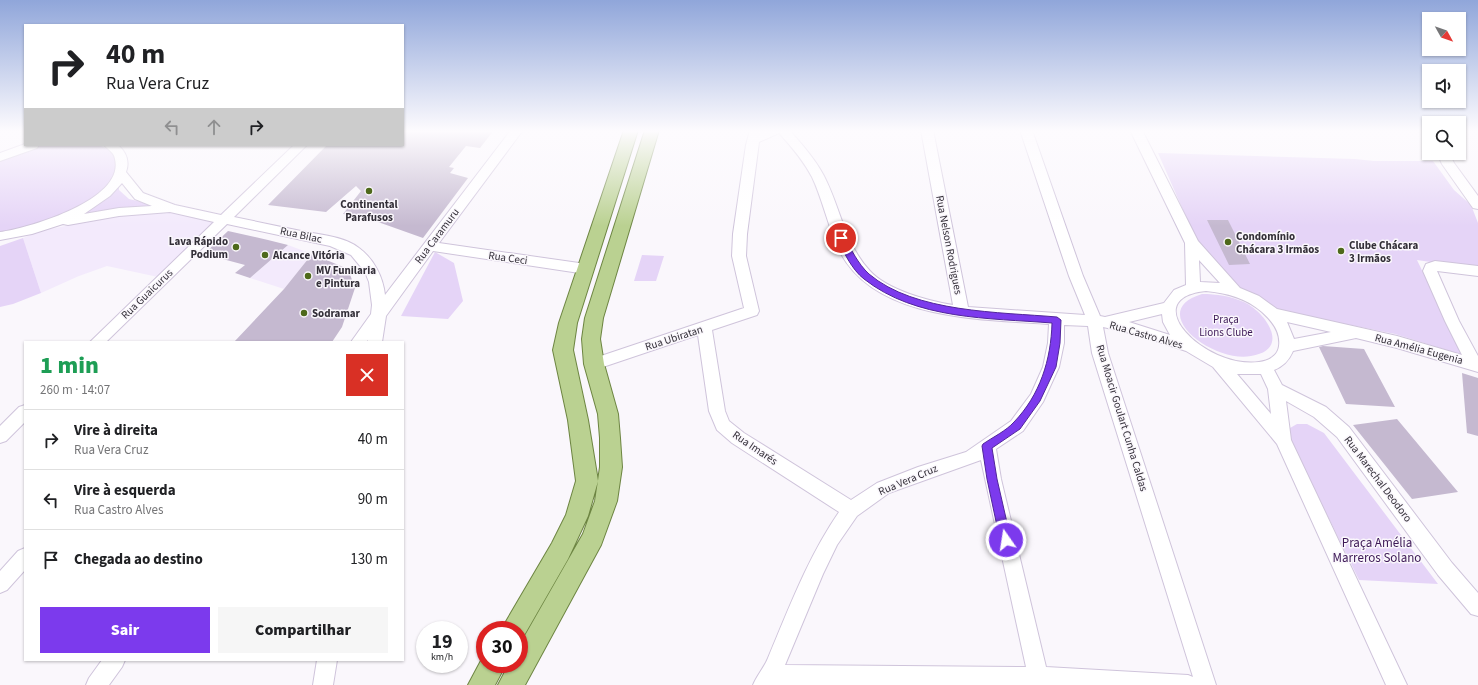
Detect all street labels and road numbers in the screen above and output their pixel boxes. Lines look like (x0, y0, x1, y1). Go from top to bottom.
street label: Rua Nelson Rodrigues (932, 194, 966, 296)
street label: Rua Caramuru (411, 205, 463, 267)
street label: Rua Bilac (279, 223, 323, 247)
street label: Rua Ceci (487, 248, 529, 268)
street label: Rua Guaicurus (118, 265, 176, 322)
street label: Rua Castro Alves (1108, 317, 1185, 353)
street label: Rua Ubiratan (643, 322, 705, 354)
street label: Rua Amélia Eugenia (1373, 330, 1465, 368)
street label: Rua Moacir Goulart Cunha Caldas (1093, 343, 1152, 494)
street label: Rua Imarés (730, 427, 781, 469)
street label: Rua Marechal Deodoro (1341, 433, 1415, 525)
street label: Rua Vera Cruz (876, 461, 940, 499)

